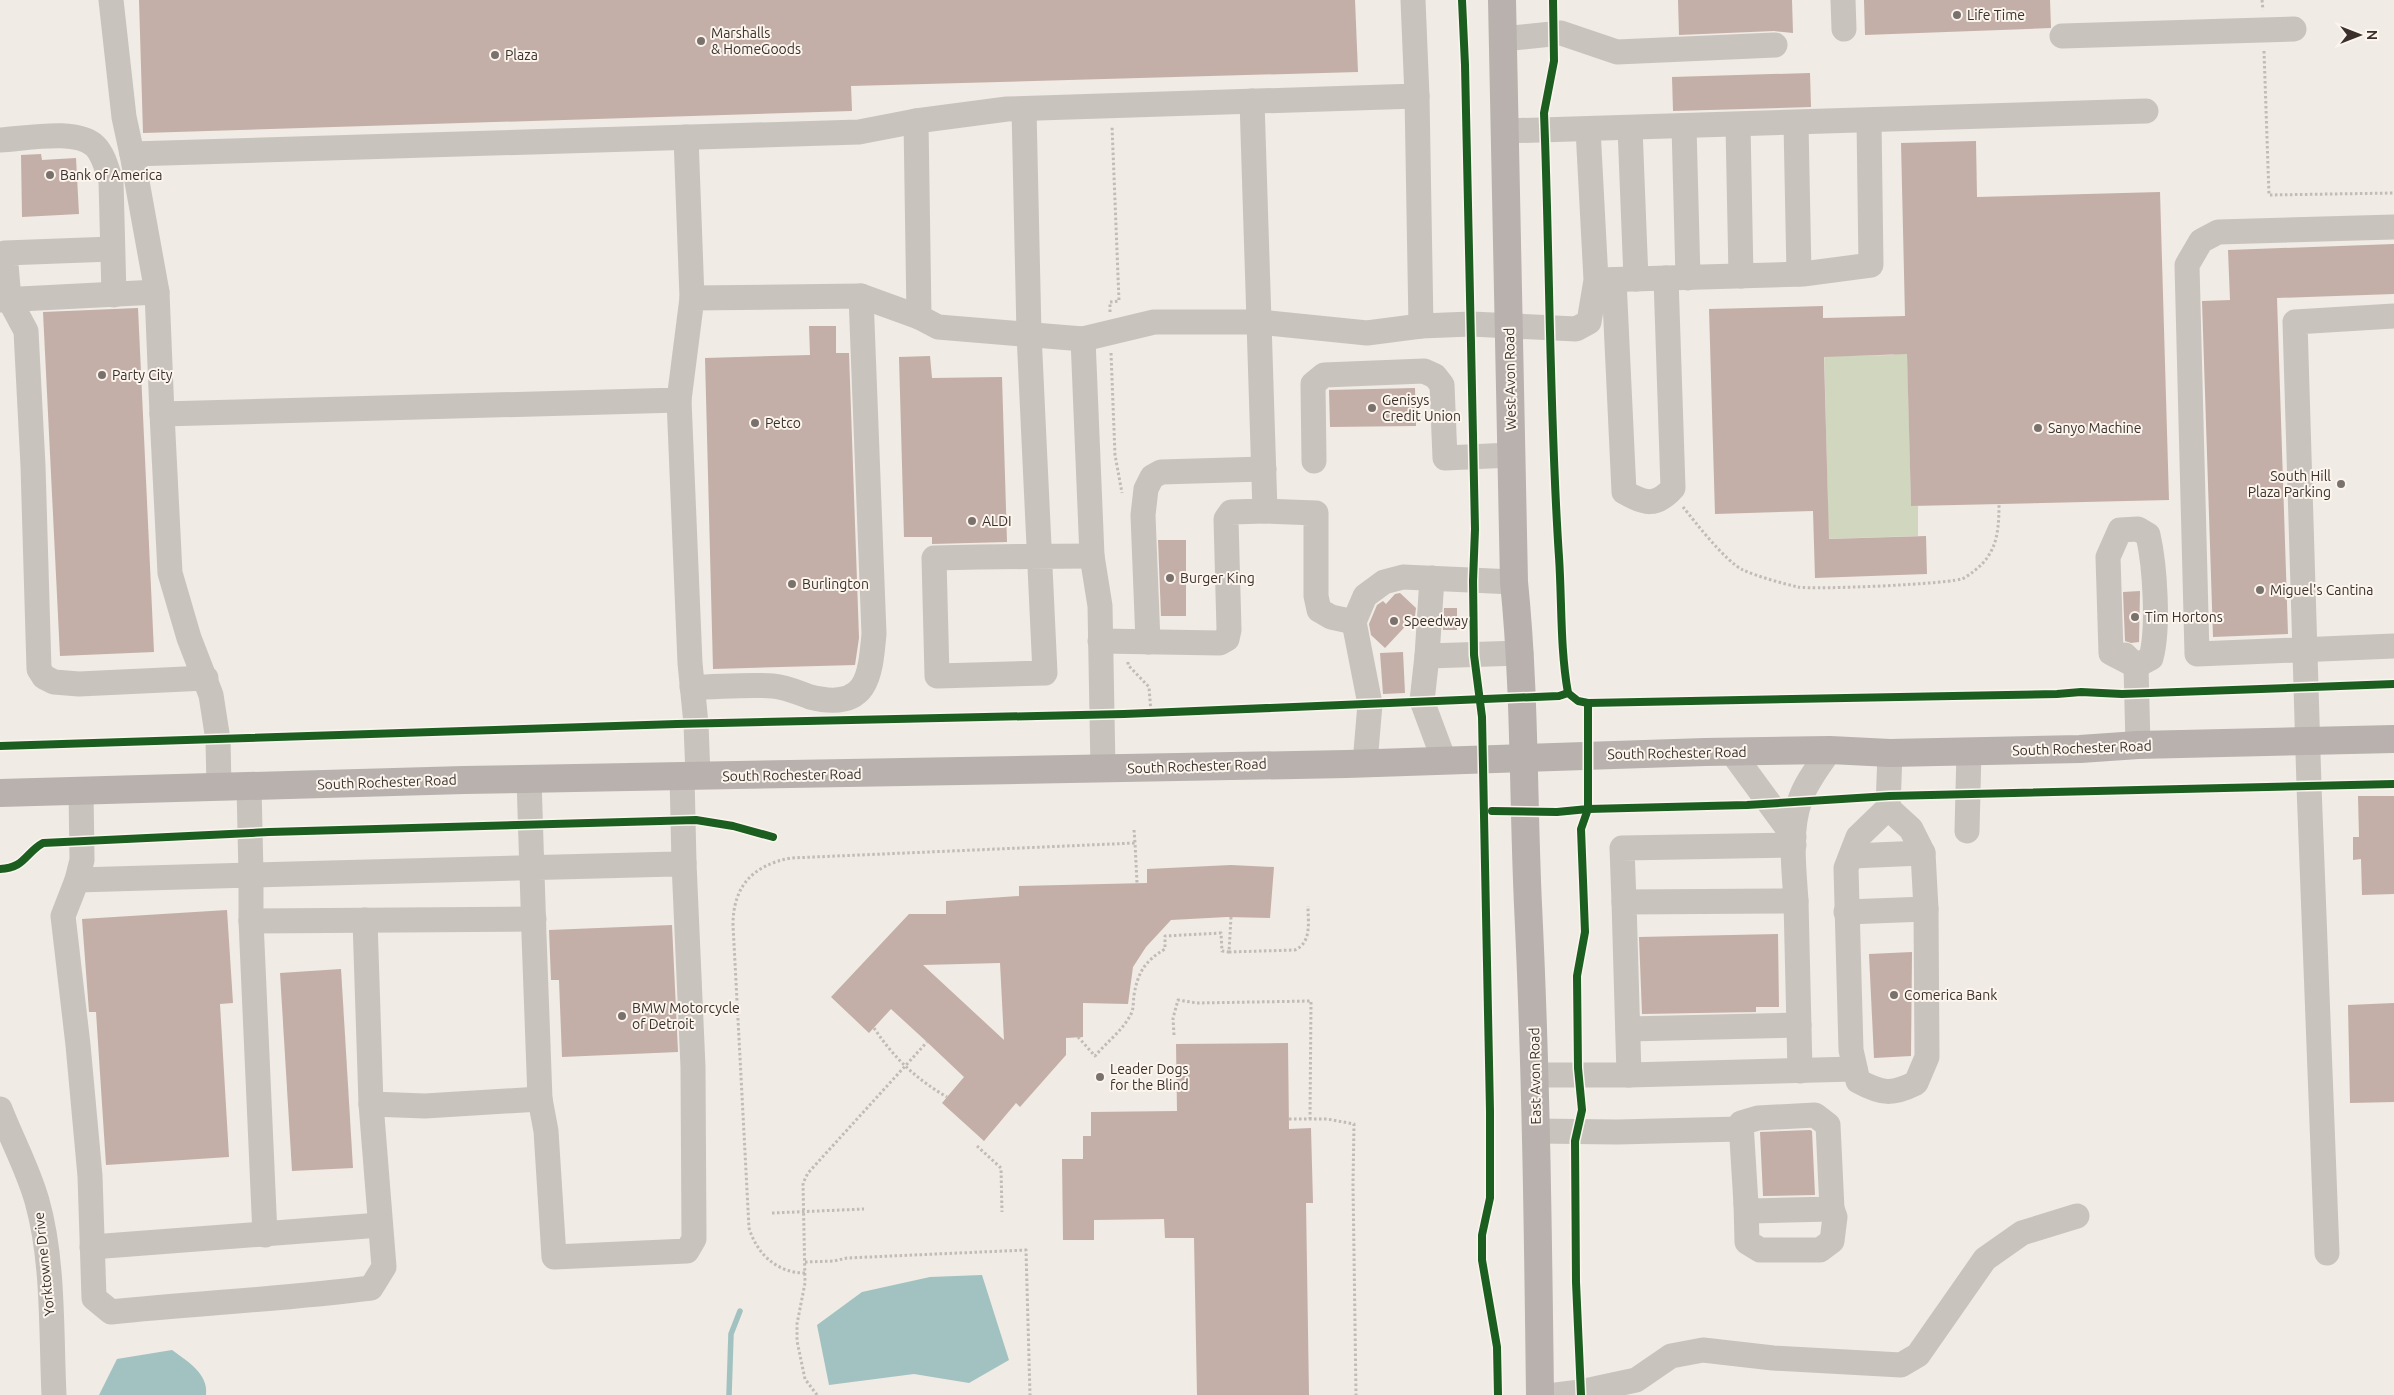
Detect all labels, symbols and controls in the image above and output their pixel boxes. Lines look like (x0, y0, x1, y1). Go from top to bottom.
place label: Life Time (1967, 7, 2025, 23)
marker: Life Time (1951, 9, 1963, 21)
north arrow (2334, 10, 2384, 60)
place label: Marshalls & HomeGoods (711, 25, 801, 57)
text: N (2364, 30, 2380, 40)
marker: Marshalls & HomeGoods (695, 35, 707, 47)
place label: Plaza (505, 47, 538, 63)
marker: Plaza (489, 49, 501, 61)
place label: Bank of America (60, 167, 162, 183)
marker: Bank of America (44, 169, 56, 181)
street label: West Avon Road (1501, 328, 1519, 430)
place label: Party City (112, 367, 173, 383)
marker: Party City (96, 369, 108, 381)
place label: Genisys Credit Union (1382, 392, 1461, 424)
marker: Genisys Credit Union (1366, 402, 1378, 414)
place label: Petco (765, 415, 801, 431)
marker: Petco (749, 417, 761, 429)
place label: Sanyo Machine (2048, 420, 2142, 436)
marker: Sanyo Machine (2032, 422, 2044, 434)
place label: South Hill Plaza Parking (2248, 468, 2331, 500)
marker: South Hill Plaza Parking (2335, 478, 2347, 490)
place label: ALDI (982, 513, 1012, 529)
marker: ALDI (966, 515, 978, 527)
place label: Burger King (1180, 570, 1255, 586)
marker: Burger King (1164, 572, 1176, 584)
place label: Burlington (802, 576, 869, 592)
marker: Burlington (786, 578, 798, 590)
place label: Miguel's Cantina (2270, 582, 2374, 598)
marker: Miguel's Cantina (2254, 584, 2266, 596)
place label: Tim Hortons (2145, 609, 2223, 625)
marker: Tim Hortons (2129, 611, 2141, 623)
place label: Speedway (1404, 613, 1468, 629)
marker: Speedway (1388, 615, 1400, 627)
street label: South Rochester Road (2012, 738, 2152, 758)
street label: South Rochester Road (1607, 744, 1747, 762)
street label: South Rochester Road (1127, 756, 1267, 776)
street label: South Rochester Road (722, 766, 862, 784)
street label: South Rochester Road (317, 772, 457, 792)
place label: Comerica Bank (1904, 987, 1997, 1003)
marker: Comerica Bank (1888, 989, 1900, 1001)
place label: BMW Motorcycle of Detroit (632, 1000, 740, 1032)
marker: BMW Motorcycle of Detroit (616, 1010, 628, 1022)
street label: East Avon Road (1526, 1027, 1544, 1125)
place label: Leader Dogs for the Blind (1110, 1061, 1189, 1093)
marker: Leader Dogs for the Blind (1094, 1071, 1106, 1083)
street label: Yorktowne Drive (31, 1211, 57, 1317)

